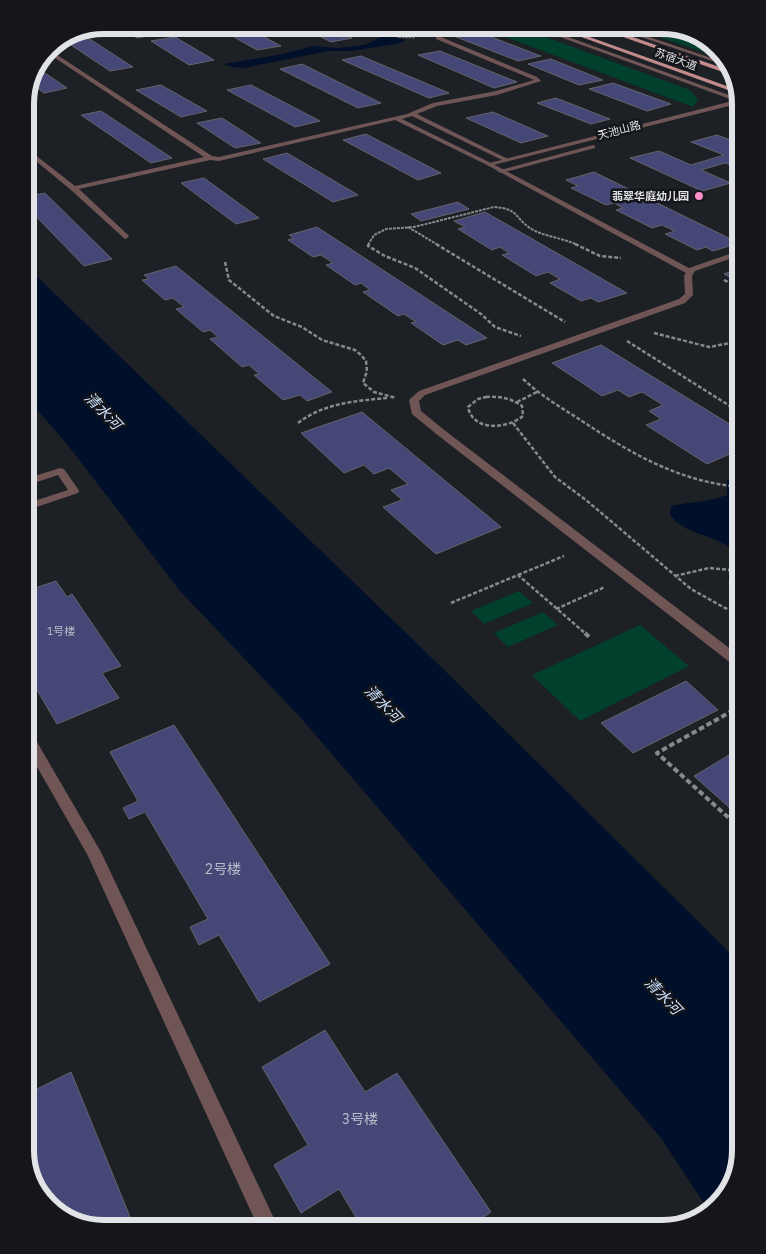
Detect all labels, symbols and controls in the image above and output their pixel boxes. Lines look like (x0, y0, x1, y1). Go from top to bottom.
street label: 苏宿大道 (653, 45, 699, 73)
street label: 天池山路 (596, 118, 642, 142)
place label: 翡翠华庭幼儿园 (612, 189, 689, 203)
marker: 翡翠华庭幼儿园 (693, 190, 705, 202)
water label: 清水河 (81, 388, 128, 436)
house number: 1号楼 (47, 624, 75, 638)
water label: 清水河 (361, 681, 408, 729)
house number: 2号楼 (205, 860, 241, 878)
water label: 清水河 (641, 973, 688, 1021)
house number: 3号楼 (342, 1110, 378, 1128)

